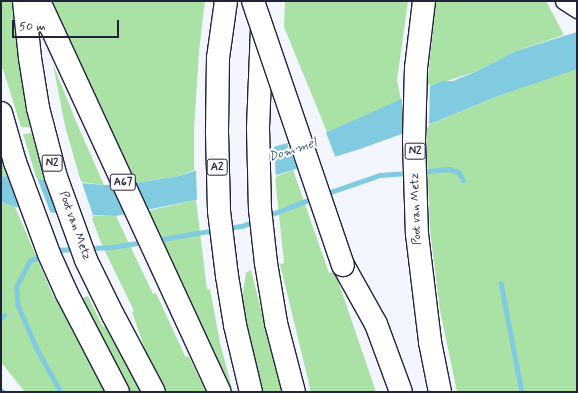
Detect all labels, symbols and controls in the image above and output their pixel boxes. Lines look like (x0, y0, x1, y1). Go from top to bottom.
scale bar (14, 12, 121, 38)
text: 50 m (19, 19, 46, 35)
water label: Dommel (267, 136, 319, 166)
road number: N2 (404, 142, 426, 160)
road number: N2 (41, 154, 63, 172)
road number: A2 (206, 158, 228, 176)
road number: A67 (109, 173, 137, 191)
street label: Poot van Metz (409, 173, 425, 245)
street label: Poot van Metz (55, 190, 93, 262)

